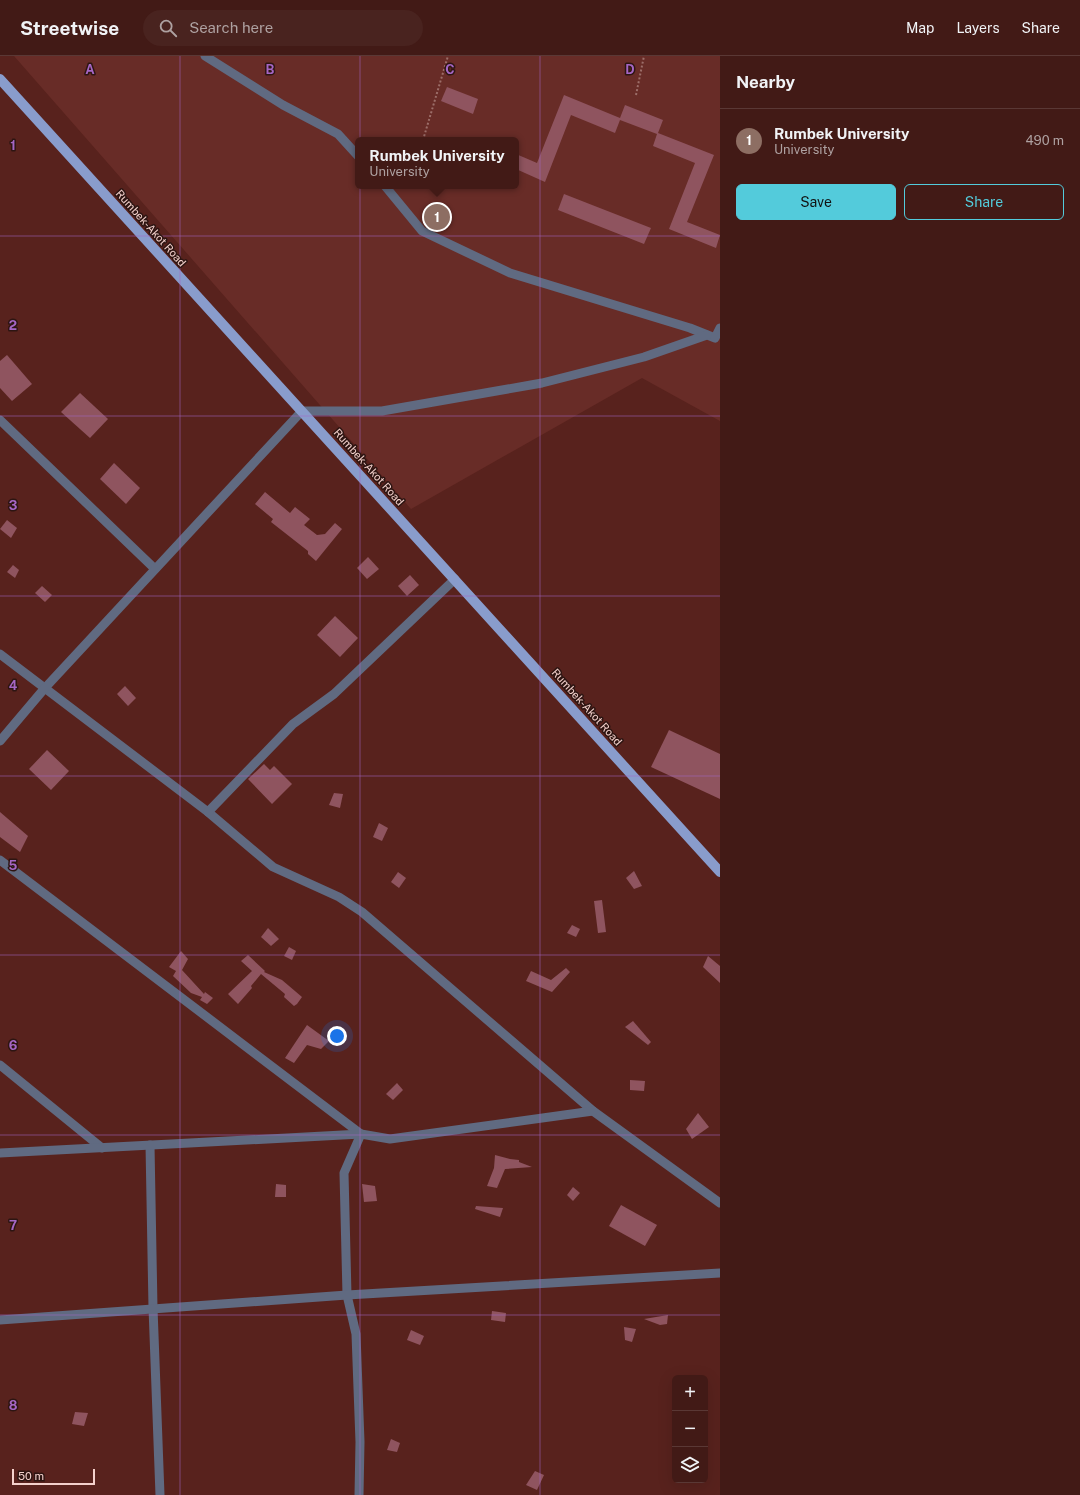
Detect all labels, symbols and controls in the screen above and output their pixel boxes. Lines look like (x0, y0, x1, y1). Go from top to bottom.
search box (143, 10, 423, 46)
text: Streetwise (20, 17, 119, 39)
icon: search (157, 17, 179, 39)
text: Search here (189, 19, 273, 36)
text: Map (906, 20, 934, 36)
text: Layers (956, 20, 1000, 36)
text: Share (1022, 20, 1060, 36)
text: A (85, 62, 95, 77)
text: B (266, 62, 275, 77)
text: C (445, 62, 455, 77)
text: D (625, 62, 635, 77)
text: Nearby (736, 72, 795, 92)
text: Rumbek University (774, 125, 909, 142)
text: 1 (746, 133, 752, 148)
text: 490 m (1025, 133, 1064, 148)
popup (355, 137, 519, 189)
text: 1 (10, 138, 16, 153)
text: University (774, 142, 834, 157)
text: Rumbek University (369, 147, 505, 164)
text: University (369, 164, 430, 179)
button: Save (736, 184, 896, 220)
button: Share (904, 184, 1064, 220)
street label: Rumbek-Akot Road (114, 187, 188, 269)
pin: 1 (424, 202, 450, 232)
text: 2 (9, 318, 17, 333)
street label: Rumbek-Akot Road (332, 426, 406, 508)
text: 3 (9, 498, 18, 513)
street label: Rumbek-Akot Road (550, 666, 624, 748)
text: 4 (9, 678, 18, 693)
text: 5 (9, 858, 18, 873)
your location (327, 1026, 347, 1046)
text: 6 (9, 1038, 18, 1053)
text: 7 (9, 1218, 17, 1233)
map controls (672, 1375, 708, 1483)
button: + (672, 1375, 708, 1411)
text: 8 (9, 1398, 18, 1413)
button: − (672, 1411, 708, 1447)
button: layers (672, 1447, 708, 1483)
scale bar (12, 1467, 95, 1486)
text: 50 m (18, 1470, 44, 1482)

